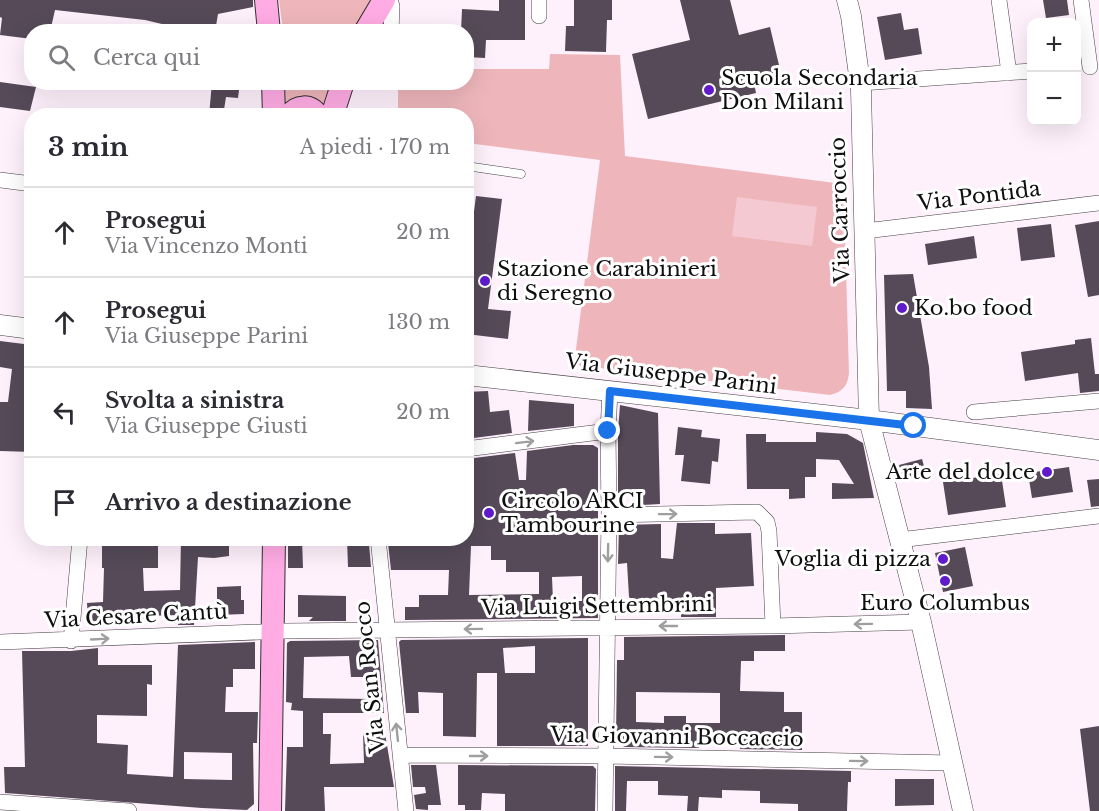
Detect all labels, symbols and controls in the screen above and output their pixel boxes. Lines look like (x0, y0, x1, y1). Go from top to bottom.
map controls (1027, 18, 1081, 126)
button: + (1027, 18, 1081, 72)
search box (24, 24, 474, 90)
icon: search (45, 41, 78, 74)
text: Cerca qui (93, 44, 200, 71)
place label: Scuola Secondaria Don Milani (721, 65, 918, 115)
button: − (1027, 72, 1081, 126)
marker: Scuola Secondaria Don Milani (702, 83, 716, 97)
text: 3 min (48, 131, 129, 163)
text: A piedi · 170 m (300, 135, 450, 159)
street label: Via Carroccio (824, 136, 856, 285)
street label: Via Pontida (915, 176, 1042, 217)
text: Prosegui (105, 207, 206, 234)
icon: ahead (48, 216, 81, 249)
text: 20 m (396, 220, 450, 244)
text: Via Vincenzo Monti (105, 234, 308, 258)
place label: Stazione Carabinieri di Seregno (497, 256, 717, 306)
marker: Stazione Carabinieri di Seregno (478, 274, 492, 288)
place label: Ko.bo food (914, 295, 1033, 321)
text: Prosegui (105, 297, 206, 324)
marker: Ko.bo food (895, 301, 909, 315)
icon: ahead (48, 306, 81, 339)
text: 130 m (387, 310, 450, 334)
text: Via Giuseppe Parini (105, 324, 308, 348)
street label: Via Giuseppe Parini (563, 348, 778, 400)
text: Svolta a sinistra (105, 387, 284, 414)
icon: left (48, 396, 81, 429)
text: 20 m (396, 400, 450, 424)
route start (900, 412, 926, 438)
text: Via Giuseppe Giusti (105, 414, 308, 438)
route end (594, 417, 620, 443)
one-way arrow (514, 436, 534, 447)
place label: Arte del dolce (885, 459, 1035, 485)
marker: Arte del dolce (1040, 465, 1054, 479)
icon: arrive (48, 486, 81, 519)
place label: Circolo ARCI Tambourine (501, 488, 644, 538)
text: Arrivo a destinazione (105, 489, 352, 516)
marker: Circolo ARCI Tambourine (482, 506, 496, 520)
one-way arrow (657, 508, 677, 520)
one-way arrow (603, 542, 614, 562)
place label: Voglia di pizza (774, 546, 931, 572)
marker: Voglia di pizza (936, 552, 950, 566)
marker: Euro Columbus (938, 574, 952, 588)
place label: Euro Columbus (860, 590, 1030, 616)
street label: Via Luigi Settembrini (480, 591, 713, 621)
street label: Via Cesare Cantù (43, 598, 228, 634)
street label: Via San Rocco (349, 600, 391, 755)
one-way arrow (853, 618, 873, 630)
one-way arrow (658, 620, 678, 632)
one-way arrow (463, 623, 483, 634)
one-way arrow (90, 634, 110, 645)
street label: Via Giovanni Boccaccio (549, 722, 804, 752)
one-way arrow (391, 723, 402, 742)
one-way arrow (469, 750, 489, 761)
one-way arrow (654, 751, 674, 763)
one-way arrow (849, 755, 869, 767)

